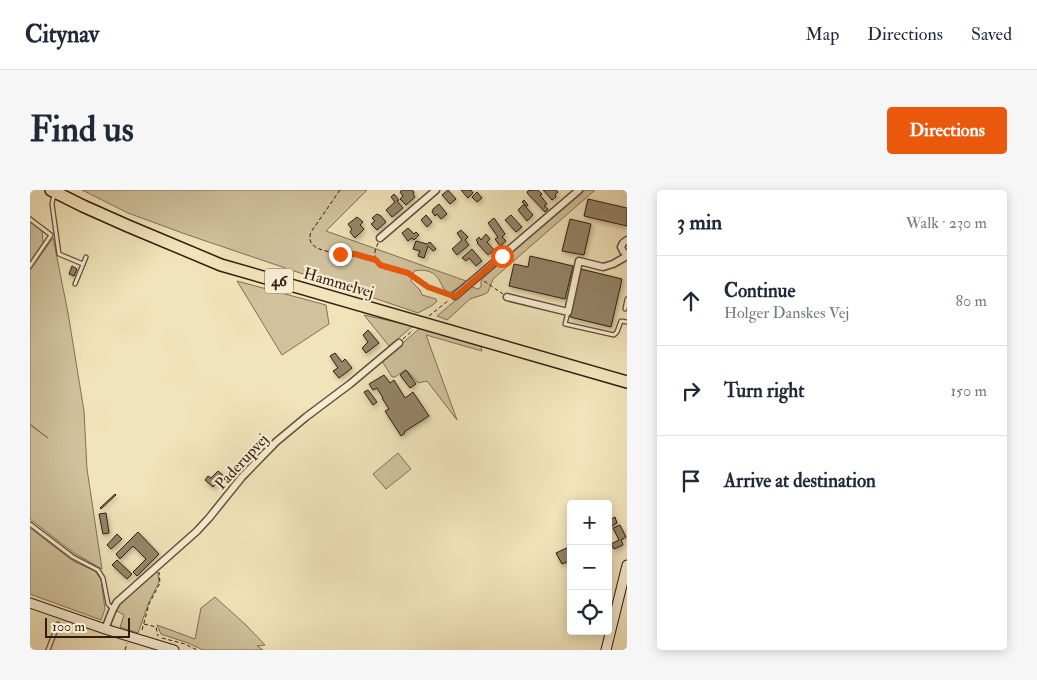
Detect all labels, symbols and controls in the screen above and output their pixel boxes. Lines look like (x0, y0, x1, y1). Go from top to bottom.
text: Citynav (25, 19, 99, 50)
text: Map (806, 23, 839, 46)
text: Directions (867, 23, 943, 46)
text: Saved (971, 23, 1012, 46)
button: Directions (887, 107, 1007, 154)
text: Find us (30, 108, 134, 152)
text: 3 min (677, 209, 722, 236)
text: Walk · 230 m (906, 213, 987, 233)
route end (329, 243, 352, 266)
route start (491, 245, 514, 268)
street label: Hammelvej (301, 263, 376, 303)
road number: 46 (265, 268, 293, 294)
text: Continue (724, 279, 795, 303)
icon: ahead (677, 287, 705, 315)
text: 80 m (956, 291, 987, 311)
text: Holger Danskes Vej (724, 303, 849, 323)
icon: right (677, 377, 705, 405)
text: Turn right (724, 379, 804, 403)
text: 150 m (950, 381, 987, 401)
street label: Paderupvej (211, 429, 273, 495)
icon: arrive (677, 467, 705, 495)
text: Arrive at destination (724, 469, 876, 493)
map controls (567, 500, 612, 635)
button: + (567, 500, 612, 545)
button: − (567, 545, 612, 590)
button: locate (567, 590, 612, 635)
scale bar (45, 615, 130, 638)
text: 100 m (52, 618, 85, 635)

